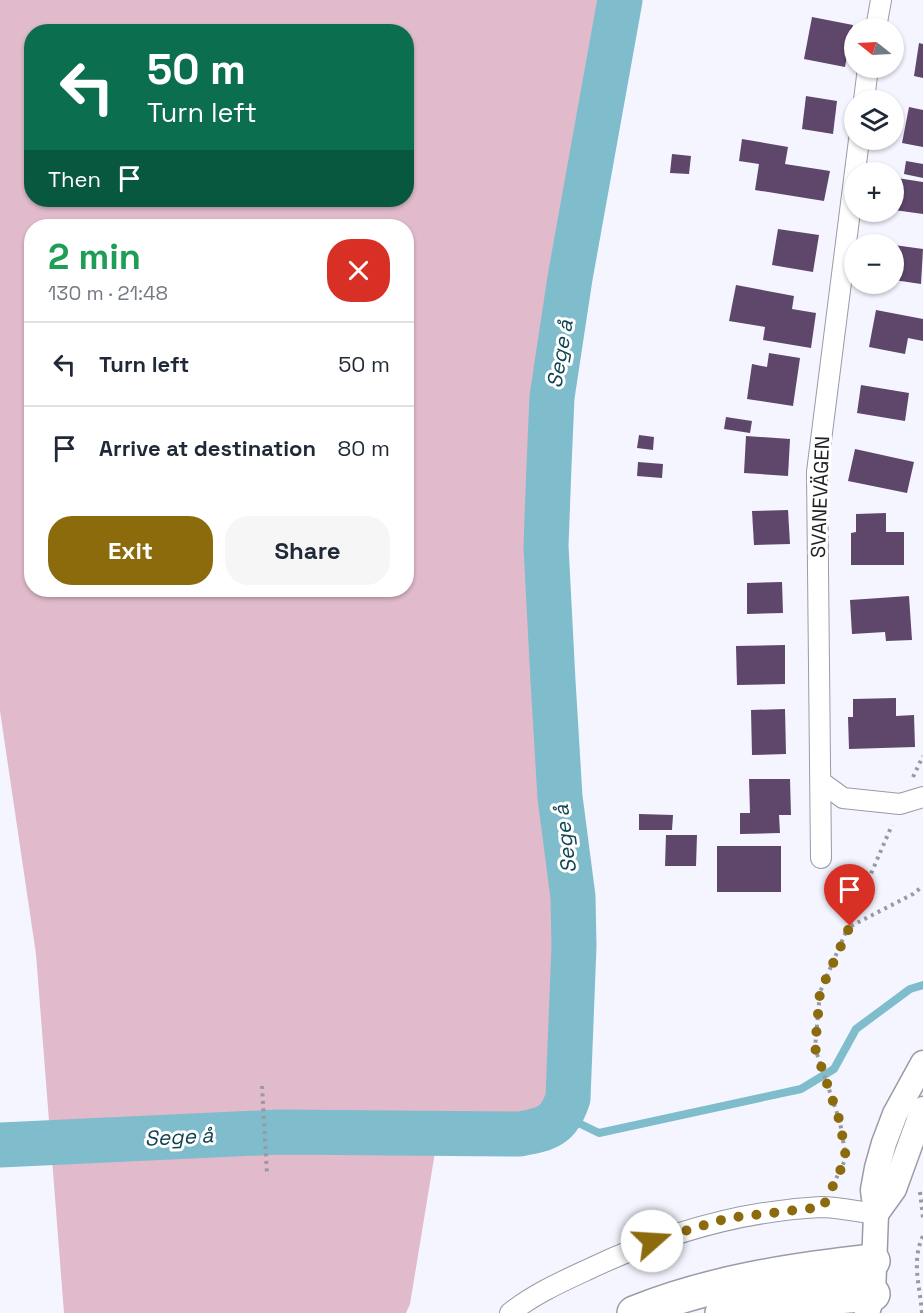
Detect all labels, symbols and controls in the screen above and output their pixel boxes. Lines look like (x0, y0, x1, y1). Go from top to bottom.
north arrow (844, 18, 904, 78)
map controls (844, 18, 904, 294)
text: 50 m (147, 43, 246, 96)
icon: left (48, 48, 126, 126)
button: layers (844, 90, 904, 150)
text: Turn left (147, 95, 257, 130)
icon: arrive (113, 162, 146, 195)
button: + (844, 162, 904, 222)
text: Then (48, 165, 101, 193)
text: 2 min (48, 234, 141, 280)
button: − (844, 234, 904, 294)
button: close (327, 239, 390, 302)
text: 130 m · 21:48 (48, 280, 168, 306)
water label: Sege å (540, 317, 579, 390)
icon: left (48, 348, 81, 381)
text: Turn left (99, 350, 189, 378)
text: 50 m (338, 350, 390, 378)
icon: arrive (48, 432, 81, 465)
text: Arrive at destination (99, 434, 316, 462)
text: 80 m (338, 434, 390, 462)
street label: SVANEVÄGEN (805, 436, 835, 558)
button: Exit (48, 516, 213, 585)
button: Share (225, 516, 390, 585)
water label: Sege å (547, 802, 582, 875)
pin (824, 864, 875, 926)
icon: arrive (833, 873, 866, 906)
water label: Sege å (144, 1121, 215, 1152)
position arrow (620, 1209, 684, 1273)

